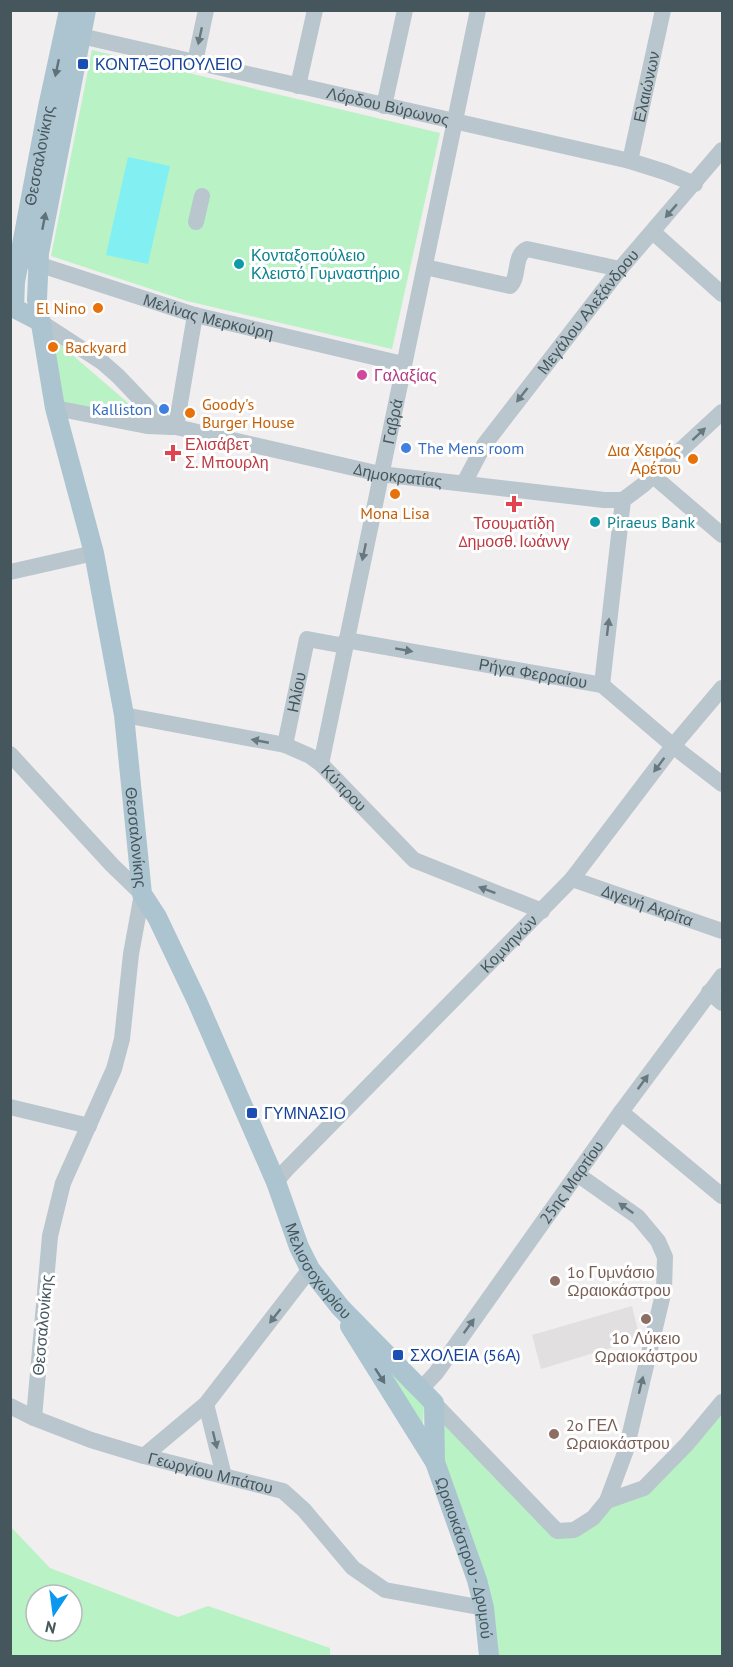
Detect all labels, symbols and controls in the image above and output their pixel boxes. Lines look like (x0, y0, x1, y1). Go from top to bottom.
one-way arrow (195, 27, 204, 46)
street label: Ελαιώνων (629, 49, 664, 124)
place label: ΚΟΝΤΑΞΟΠΟΥΛΕΙΟ (95, 54, 243, 74)
marker: ΚΟΝΤΑΞΟΠΟΥΛΕΙΟ (76, 57, 90, 71)
one-way arrow (51, 58, 61, 77)
street label: Λόρδου Βύρωνος (325, 82, 452, 130)
street label: Θεσσαλονίκης (20, 103, 58, 207)
one-way arrow (665, 203, 678, 218)
one-way arrow (40, 212, 49, 231)
place label: Κονταξοπούλειο Κλειστό Γυμναστήριο (251, 245, 400, 283)
street label: Μεγάλου Αλεξάνδρου (533, 245, 643, 378)
marker: Κονταξοπούλειο Κλειστό Γυμναστήριο (232, 257, 246, 271)
street label: Μελίνας Μερκούρη (141, 289, 276, 343)
place label: El Nino (36, 298, 86, 318)
marker: El Nino (91, 301, 105, 315)
place label: Backyard (65, 337, 127, 357)
marker: Backyard (46, 340, 60, 354)
place label: Γαλαξίας (374, 365, 437, 385)
marker: Γαλαξίας (355, 368, 369, 382)
one-way arrow (516, 387, 528, 403)
place label: Goody's Burger House (202, 394, 295, 432)
street label: Γαβρά (378, 397, 407, 446)
place label: Kalliston (92, 399, 152, 419)
marker: Kalliston (157, 402, 171, 416)
marker: Goody's Burger House (183, 406, 197, 420)
one-way arrow (691, 428, 706, 441)
place label: Ελισάβετ Σ. Μπουρλη (185, 434, 269, 472)
place label: The Mens room (418, 438, 524, 458)
place label: Δια Χειρός Αρέτου (608, 440, 681, 478)
marker: The Mens room (399, 441, 413, 455)
marker: Ελισάβετ Σ. Μπουρλη (166, 446, 180, 460)
marker: Δια Χειρός Αρέτου (686, 452, 700, 466)
street label: Δημοκρατίας (352, 458, 443, 491)
marker: Mona Lisa (388, 487, 402, 501)
marker: Τσουματίδη Δημοσθ. Ιωάννγ (507, 497, 521, 511)
place label: Mona Lisa (360, 503, 430, 523)
place label: Piraeus Bank (607, 512, 695, 532)
place label: Τσουματίδη Δημοσθ. Ιωάννγ (458, 513, 570, 551)
marker: Piraeus Bank (588, 515, 602, 529)
one-way arrow (359, 543, 368, 562)
one-way arrow (604, 617, 613, 636)
one-way arrow (395, 646, 414, 655)
street label: Ρήγα Φερραίου (477, 654, 589, 692)
street label: Ηλίου (282, 670, 310, 714)
one-way arrow (250, 736, 269, 745)
one-way arrow (652, 757, 665, 773)
street label: Κύπρου (317, 761, 371, 815)
street label: Θεσσαλονίκης (121, 786, 151, 889)
street label: Διγενή Ακρίτα (599, 880, 696, 930)
one-way arrow (478, 885, 496, 894)
street label: Κομνηνών (476, 910, 541, 977)
one-way arrow (637, 1074, 649, 1090)
place label: ΓΥΜΝΑΣΙΟ (264, 1103, 346, 1123)
marker: ΓΥΜΝΑΣΙΟ (245, 1106, 259, 1120)
street label: 25ης Μαρτίου (535, 1137, 608, 1228)
one-way arrow (618, 1202, 634, 1214)
street label: Μελισσοχωρίου (281, 1220, 356, 1323)
place label: 1o Γυμνάσιο Ωραιοκάστρου (567, 1262, 671, 1300)
street label: Θεσσαλονίκης (28, 1273, 56, 1376)
marker: 1o Γυμνάσιο Ωραιοκάστρου (548, 1274, 562, 1288)
one-way arrow (269, 1308, 281, 1323)
marker: 1ο Λύκειο Ωραιοκάστρου (639, 1312, 653, 1326)
one-way arrow (463, 1319, 475, 1335)
place label: 1ο Λύκειο Ωραιοκάστρου (594, 1328, 698, 1366)
place label: ΣΧΟΛΕΙΑ (56Α) (410, 1345, 521, 1365)
marker: ΣΧΟΛΕΙΑ (56Α) (391, 1348, 405, 1362)
one-way arrow (375, 1368, 386, 1384)
one-way arrow (637, 1376, 647, 1394)
place label: 2o ΓΕΛ Ωραιοκάστρου (566, 1415, 670, 1453)
marker: 2o ΓΕΛ Ωραιοκάστρου (547, 1427, 561, 1441)
one-way arrow (210, 1431, 220, 1449)
street label: Γεωργίου Μπάτου (146, 1447, 275, 1498)
street label: Ωραιοκάστρου - Δρυμού (431, 1474, 497, 1640)
north arrow (24, 1583, 84, 1643)
text: N (43, 1617, 58, 1639)

